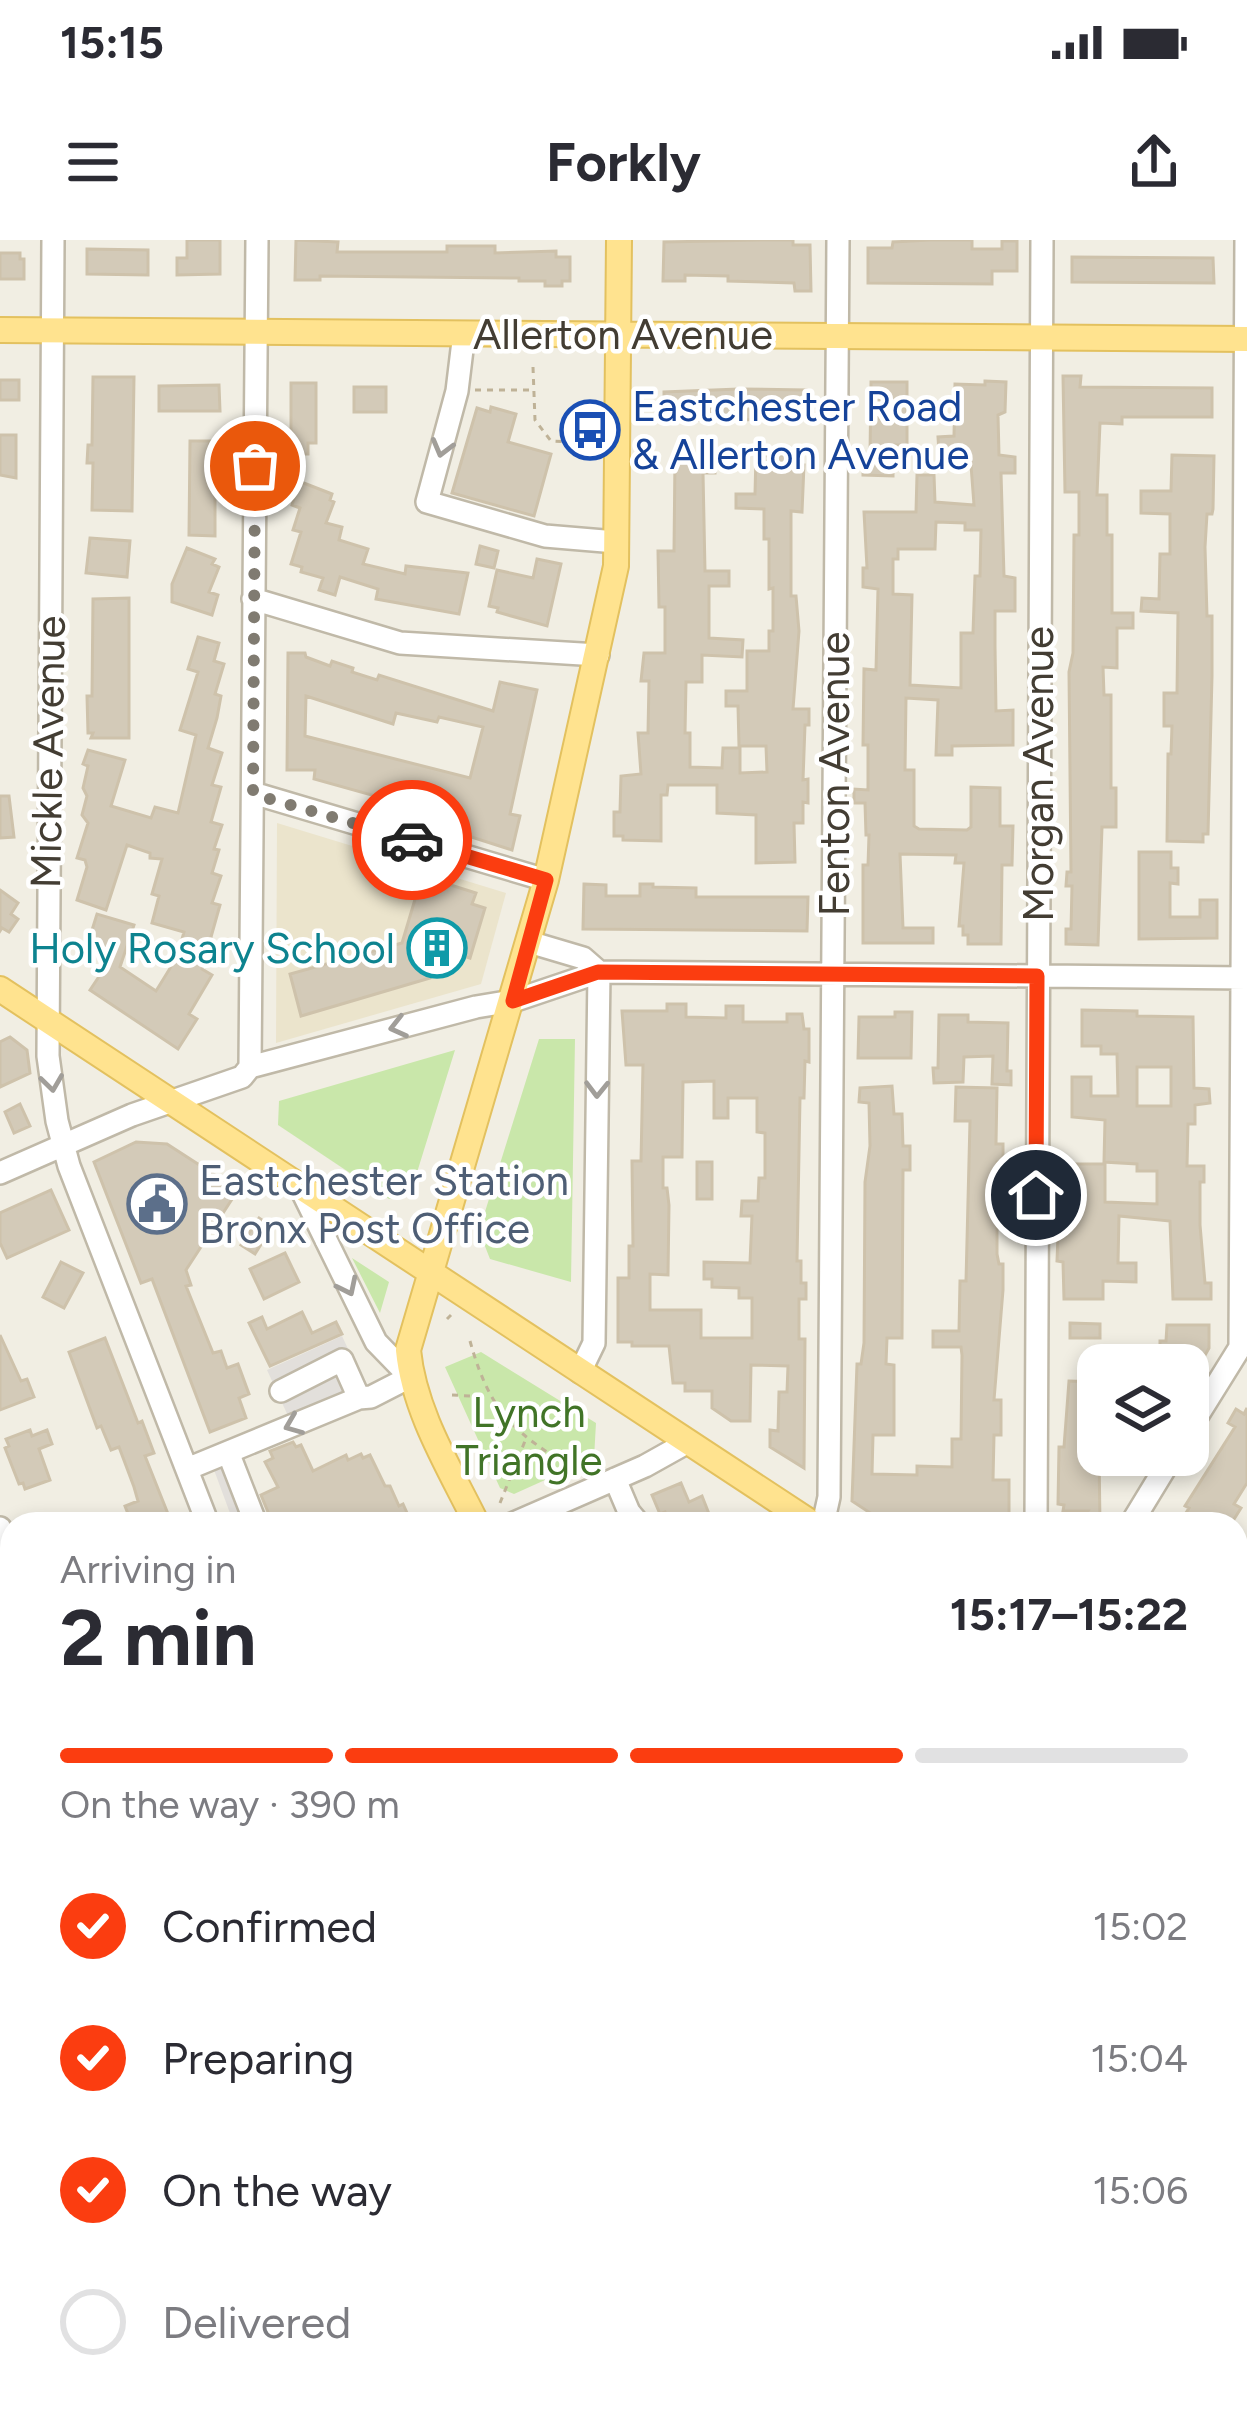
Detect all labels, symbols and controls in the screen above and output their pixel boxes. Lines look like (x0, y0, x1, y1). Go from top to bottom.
text: 15:15 (60, 15, 164, 69)
icon: menu (60, 129, 126, 195)
icon: share (1121, 129, 1187, 195)
text: Forkly (546, 130, 701, 195)
street label: Allerton Avenue (473, 309, 773, 360)
place label: Eastchester Road & Allerton Avenue (632, 381, 969, 480)
bus stop icon: Eastchester Road & Allerton Avenue (559, 399, 621, 461)
pin (204, 415, 306, 517)
icon: bag (222, 433, 288, 499)
one-way arrow (431, 437, 456, 457)
street label: Mickle Avenue (20, 615, 76, 889)
street label: Morgan Avenue (1013, 626, 1064, 922)
street label: Fenton Avenue (809, 632, 860, 916)
courier (352, 780, 472, 900)
icon: car (379, 807, 445, 873)
building icon: Holy Rosary School (406, 917, 468, 979)
place label: Holy Rosary School (29, 923, 395, 974)
one-way arrow (389, 1013, 409, 1038)
one-way arrow (38, 1073, 64, 1093)
one-way arrow (584, 1081, 610, 1099)
pin (985, 1144, 1087, 1246)
place label: Eastchester Station Bronx Post Office (199, 1155, 569, 1254)
icon: home (1003, 1162, 1069, 1228)
public building icon: Eastchester Station Bronx Post Office (126, 1173, 188, 1235)
one-way arrow (334, 1275, 357, 1296)
map controls (1077, 1344, 1209, 1476)
button: layers (1077, 1344, 1209, 1476)
park label: Lynch Triangle (456, 1387, 602, 1486)
one-way arrow (284, 1411, 305, 1435)
text: Arriving in (60, 1546, 236, 1593)
text: 15:17–15:22 (950, 1587, 1188, 1641)
text: 2 min (60, 1591, 256, 1685)
text: On the way · 390 m (60, 1781, 400, 1828)
icon: check (60, 1893, 126, 1959)
text: Confirmed (162, 1899, 377, 1953)
text: 15:02 (1093, 1903, 1188, 1950)
icon: check (60, 2025, 126, 2091)
text: Preparing (162, 2031, 354, 2085)
text: 15:04 (1090, 2035, 1188, 2082)
icon: check (60, 2157, 126, 2223)
text: On the way (162, 2163, 392, 2217)
text: 15:06 (1093, 2167, 1188, 2214)
text: Delivered (162, 2295, 351, 2349)

